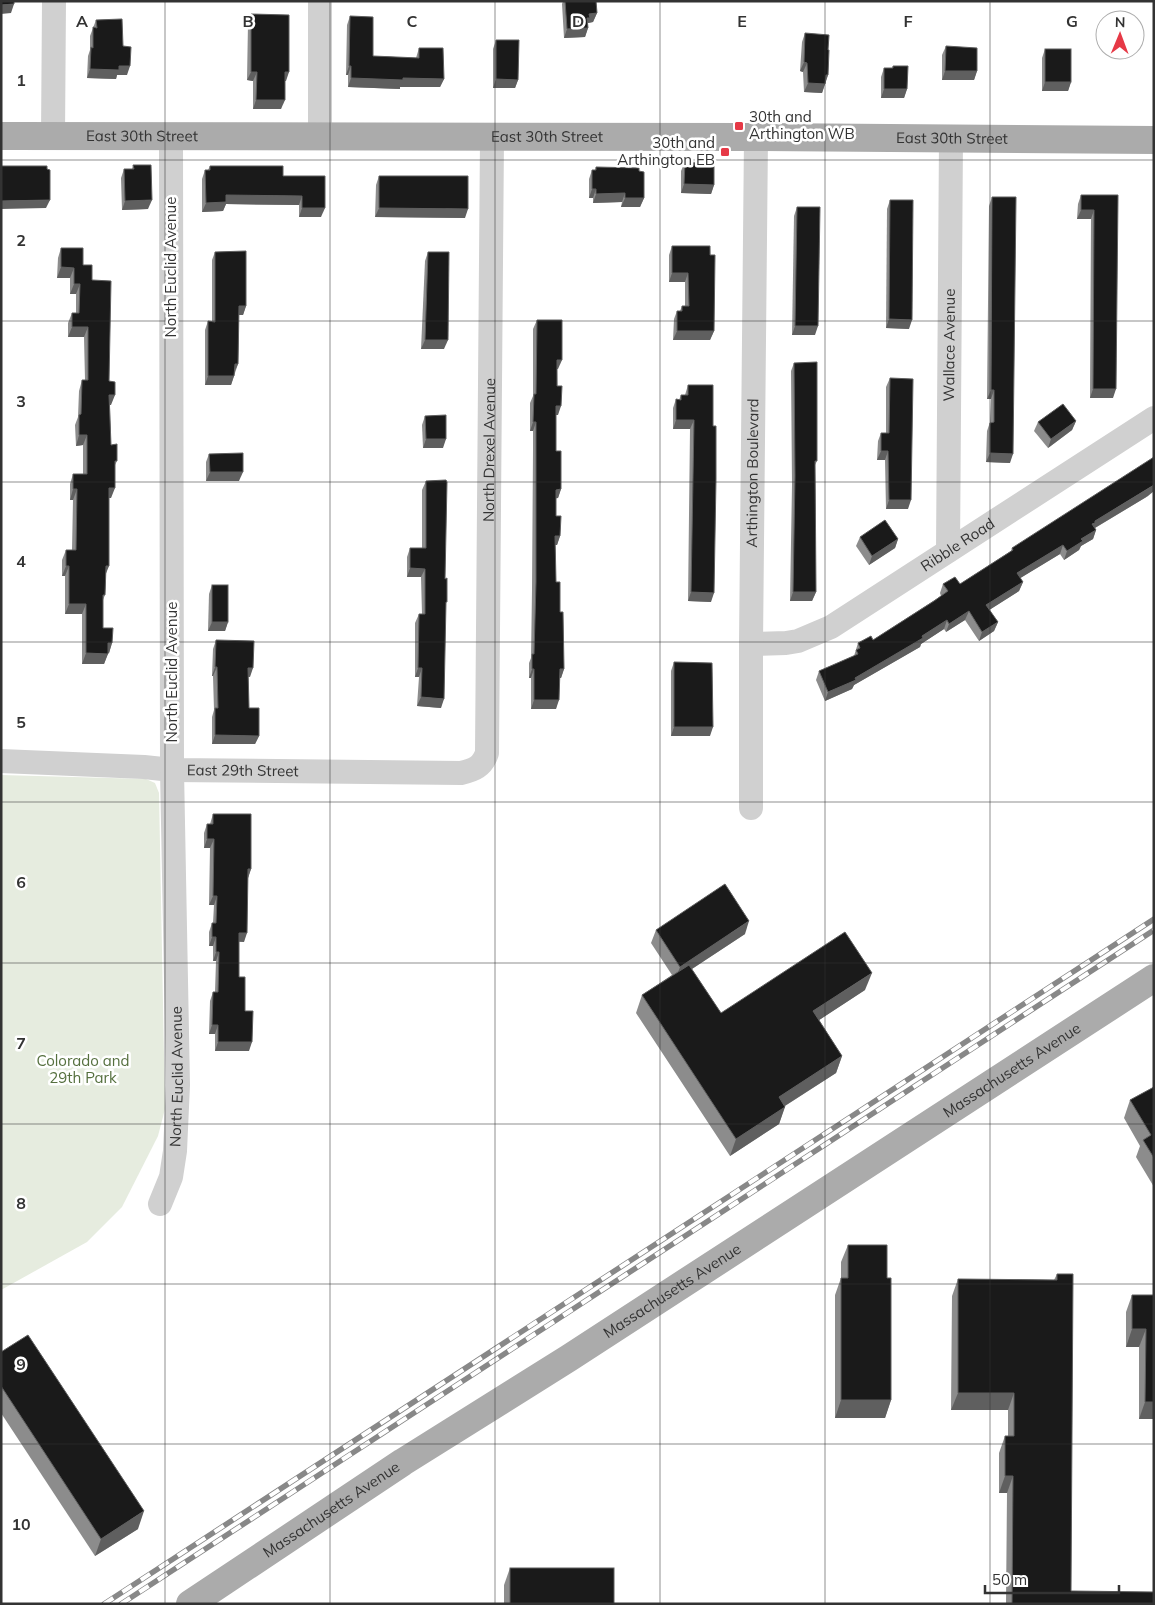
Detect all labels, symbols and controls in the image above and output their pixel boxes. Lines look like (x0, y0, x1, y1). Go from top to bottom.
north arrow (1095, 10, 1145, 60)
text: A (76, 11, 88, 31)
text: B (242, 11, 254, 31)
text: C (407, 11, 418, 31)
text: D (572, 11, 584, 31)
text: E (737, 11, 747, 31)
text: F (903, 11, 913, 31)
text: G (1066, 11, 1078, 31)
text: N (1115, 13, 1126, 31)
text: 1 (16, 70, 26, 90)
place label: 30th and Arthington WB (749, 107, 855, 143)
marker: 30th and Arthington WB (733, 120, 745, 132)
street label: East 30th Street (86, 126, 198, 145)
street label: East 30th Street (491, 127, 603, 146)
street label: East 30th Street (896, 128, 1008, 148)
place label: 30th and Arthington EB (617, 133, 715, 169)
marker: 30th and Arthington EB (719, 146, 731, 158)
street label: North Euclid Avenue (161, 197, 180, 337)
text: 2 (16, 230, 26, 250)
street label: Wallace Avenue (939, 289, 959, 401)
street label: North Drexel Avenue (479, 378, 499, 522)
text: 3 (16, 391, 26, 411)
street label: Arthington Boulevard (742, 398, 762, 548)
street label: Ribble Road (917, 514, 998, 575)
text: 4 (16, 551, 26, 571)
street label: North Euclid Avenue (162, 602, 181, 742)
text: 5 (16, 712, 26, 732)
street label: East 29th Street (187, 760, 299, 780)
text: 6 (16, 872, 26, 892)
street label: North Euclid Avenue (165, 1006, 187, 1147)
street label: Massachusetts Avenue (939, 1018, 1084, 1122)
text: 7 (16, 1033, 26, 1053)
park label: Colorado and 29th Park (36, 1051, 130, 1087)
text: 8 (16, 1193, 26, 1213)
street label: Massachusetts Avenue (600, 1239, 744, 1342)
text: 9 (16, 1354, 26, 1374)
street label: Massachusetts Avenue (259, 1457, 403, 1562)
text: 10 (11, 1514, 31, 1534)
scale bar (985, 1562, 1119, 1594)
text: 50 m (992, 1570, 1027, 1589)

